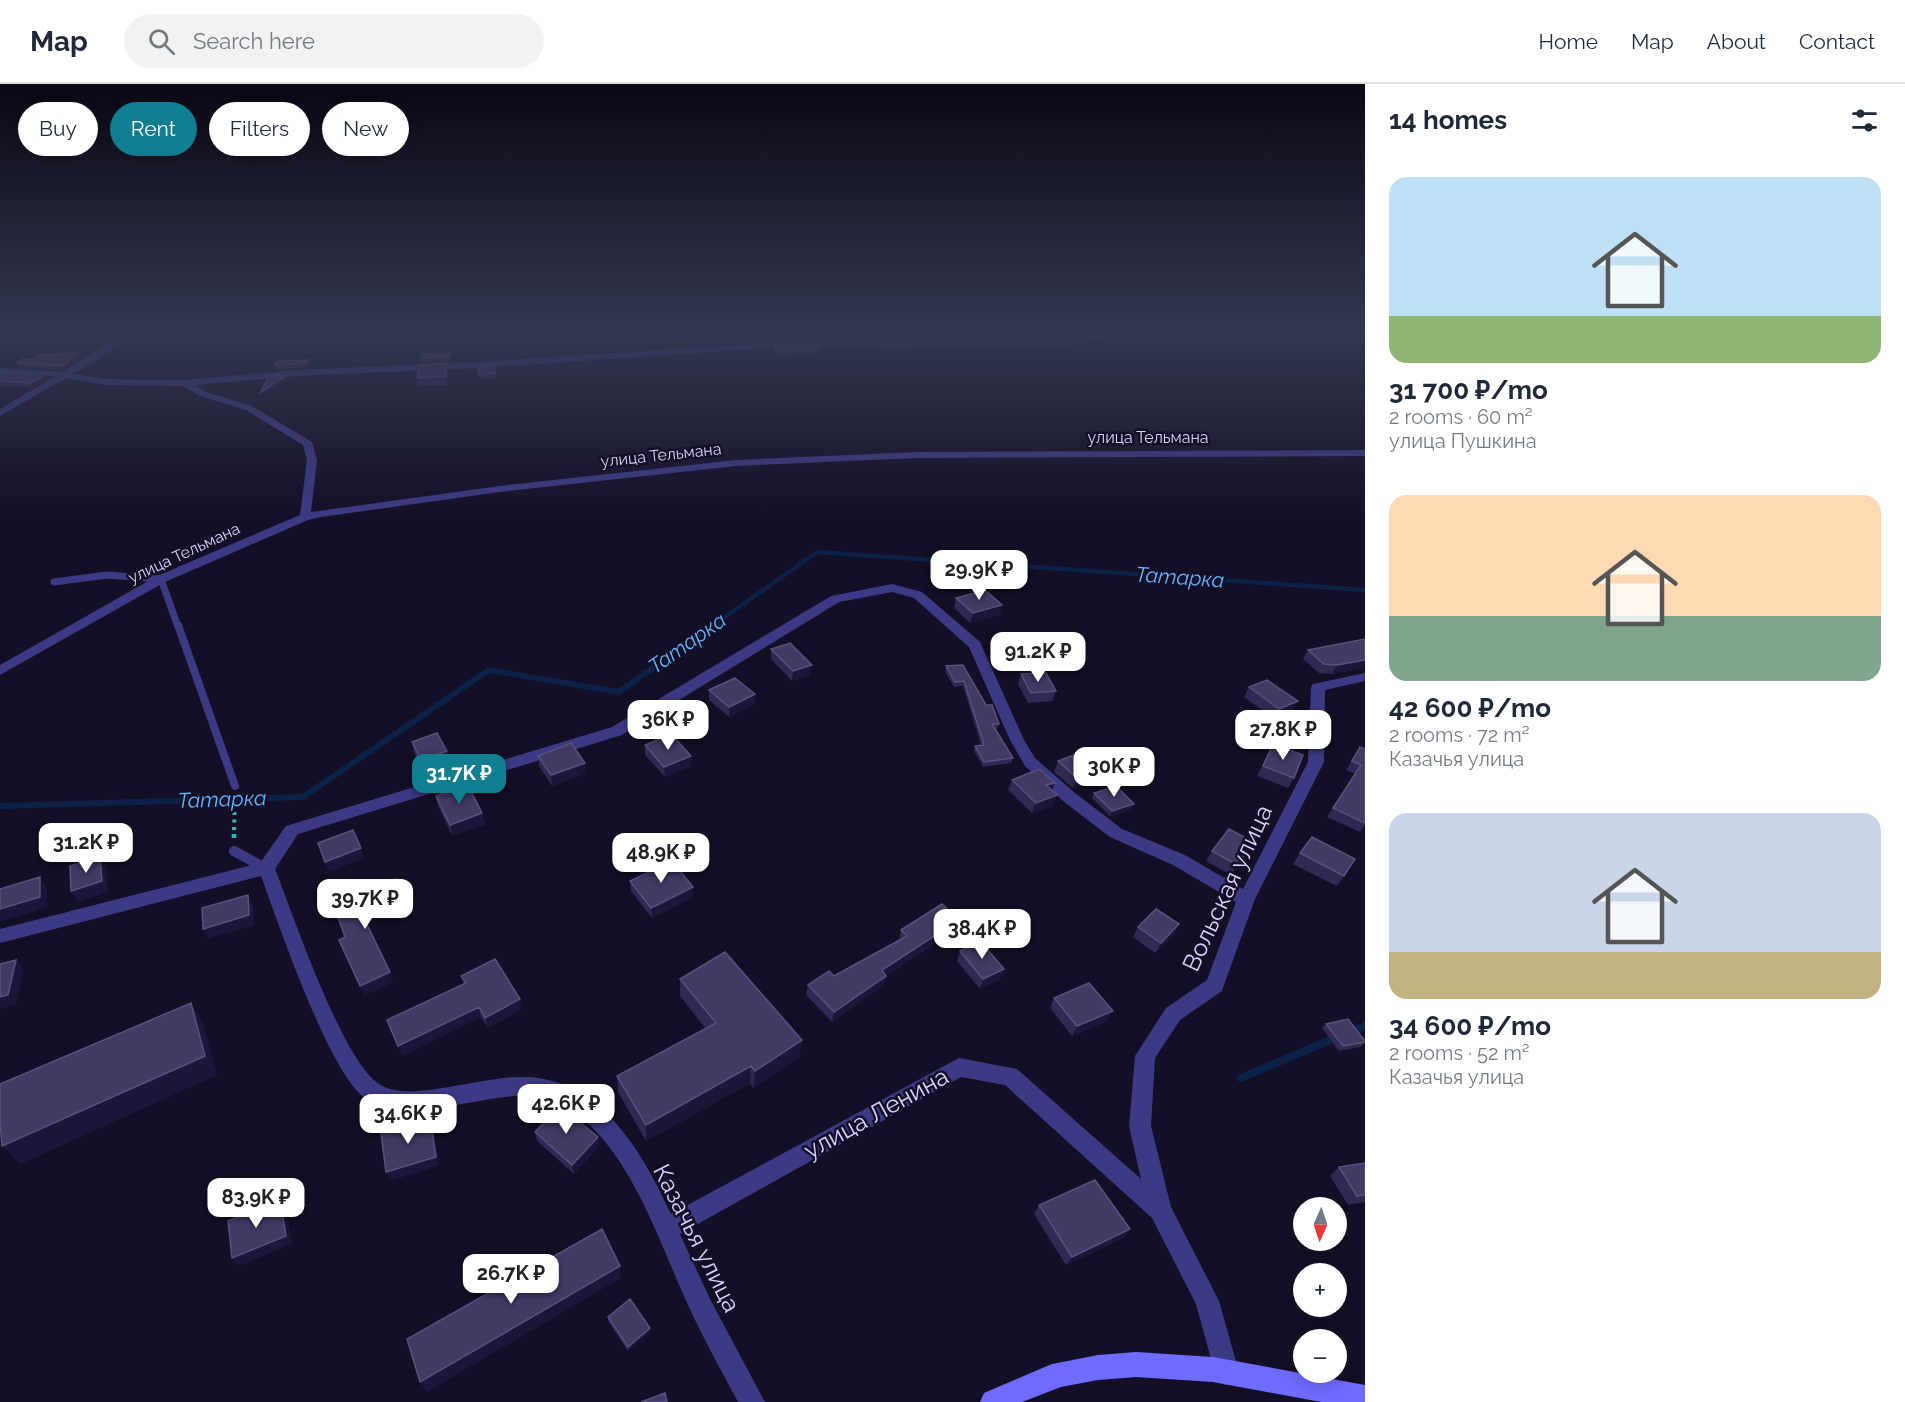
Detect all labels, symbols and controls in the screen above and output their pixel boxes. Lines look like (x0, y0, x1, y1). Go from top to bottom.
search box (124, 14, 544, 68)
text: Map (30, 25, 88, 58)
icon: search (145, 25, 178, 58)
text: Search here (193, 28, 315, 54)
text: Home (1539, 29, 1598, 54)
text: Map (1631, 29, 1674, 54)
text: About (1707, 29, 1766, 54)
text: Contact (1799, 29, 1875, 54)
chip: Buy (18, 102, 98, 156)
chip: Rent (110, 102, 197, 156)
chip: Filters (209, 102, 310, 156)
chip: New (322, 102, 409, 156)
icon: filters (1848, 104, 1881, 137)
text: 14 homes (1389, 105, 1507, 135)
icon: home (1581, 216, 1689, 324)
text: 31 700 ₽/mo (1389, 375, 1548, 405)
text: 2 rooms · 60 m² (1389, 405, 1533, 429)
street label: улица Тельмана (1087, 428, 1209, 447)
text: улица Пушкина (1389, 429, 1537, 453)
street label: улица Тельмана (600, 439, 722, 471)
street label: улица Тельмана (125, 519, 243, 587)
icon: home (1581, 534, 1689, 642)
pin: 29.9K ₽ (924, 550, 1034, 601)
text: 29.9K ₽ (945, 557, 1013, 581)
water label: Татарка (1135, 561, 1225, 593)
water label: Татарка (643, 607, 731, 679)
pin: 91.2K ₽ (983, 632, 1093, 683)
text: 91.2K ₽ (1005, 639, 1072, 663)
text: 42 600 ₽/mo (1389, 693, 1551, 723)
pin: 36K ₽ (626, 700, 710, 751)
text: 36K ₽ (642, 707, 694, 731)
pin: 27.8K ₽ (1228, 710, 1338, 761)
text: 27.8K ₽ (1249, 717, 1317, 741)
text: 2 rooms · 72 m² (1389, 723, 1529, 747)
pin: 30K ₽ (1072, 747, 1156, 798)
text: Казачья улица (1389, 747, 1524, 771)
pin: 31.7K ₽ (404, 754, 514, 805)
text: 30K ₽ (1088, 754, 1141, 778)
text: 31.7K ₽ (426, 761, 492, 785)
water label: Татарка (177, 785, 267, 813)
street label: Вольская улица (1176, 800, 1278, 976)
pin: 31.2K ₽ (31, 823, 141, 874)
text: 31.2K ₽ (53, 830, 119, 854)
pin: 48.9K ₽ (606, 833, 716, 884)
text: 48.9K ₽ (626, 840, 696, 864)
icon: home (1581, 852, 1689, 960)
pin: 39.7K ₽ (310, 879, 420, 930)
text: 39.7K ₽ (331, 886, 399, 910)
pin: 38.4K ₽ (927, 909, 1037, 960)
text: 38.4K ₽ (948, 916, 1016, 940)
text: 34 600 ₽/mo (1389, 1011, 1551, 1041)
text: 2 rooms · 52 m² (1389, 1041, 1530, 1065)
street label: улица Ленина (799, 1061, 953, 1165)
text: Казачья улица (1389, 1065, 1524, 1089)
pin: 42.6K ₽ (511, 1084, 621, 1135)
text: 42.6K ₽ (532, 1091, 600, 1115)
pin: 34.6K ₽ (353, 1094, 463, 1145)
text: 34.6K ₽ (374, 1101, 442, 1125)
street label: Казачья улица (647, 1159, 747, 1317)
pin: 83.9K ₽ (201, 1178, 311, 1229)
text: 83.9K ₽ (221, 1185, 291, 1209)
north arrow (1293, 1197, 1347, 1251)
map controls (1293, 1197, 1347, 1383)
pin: 26.7K ₽ (456, 1254, 566, 1305)
text: 26.7K ₽ (477, 1261, 545, 1285)
button: + (1293, 1263, 1347, 1317)
button: − (1293, 1329, 1347, 1383)

